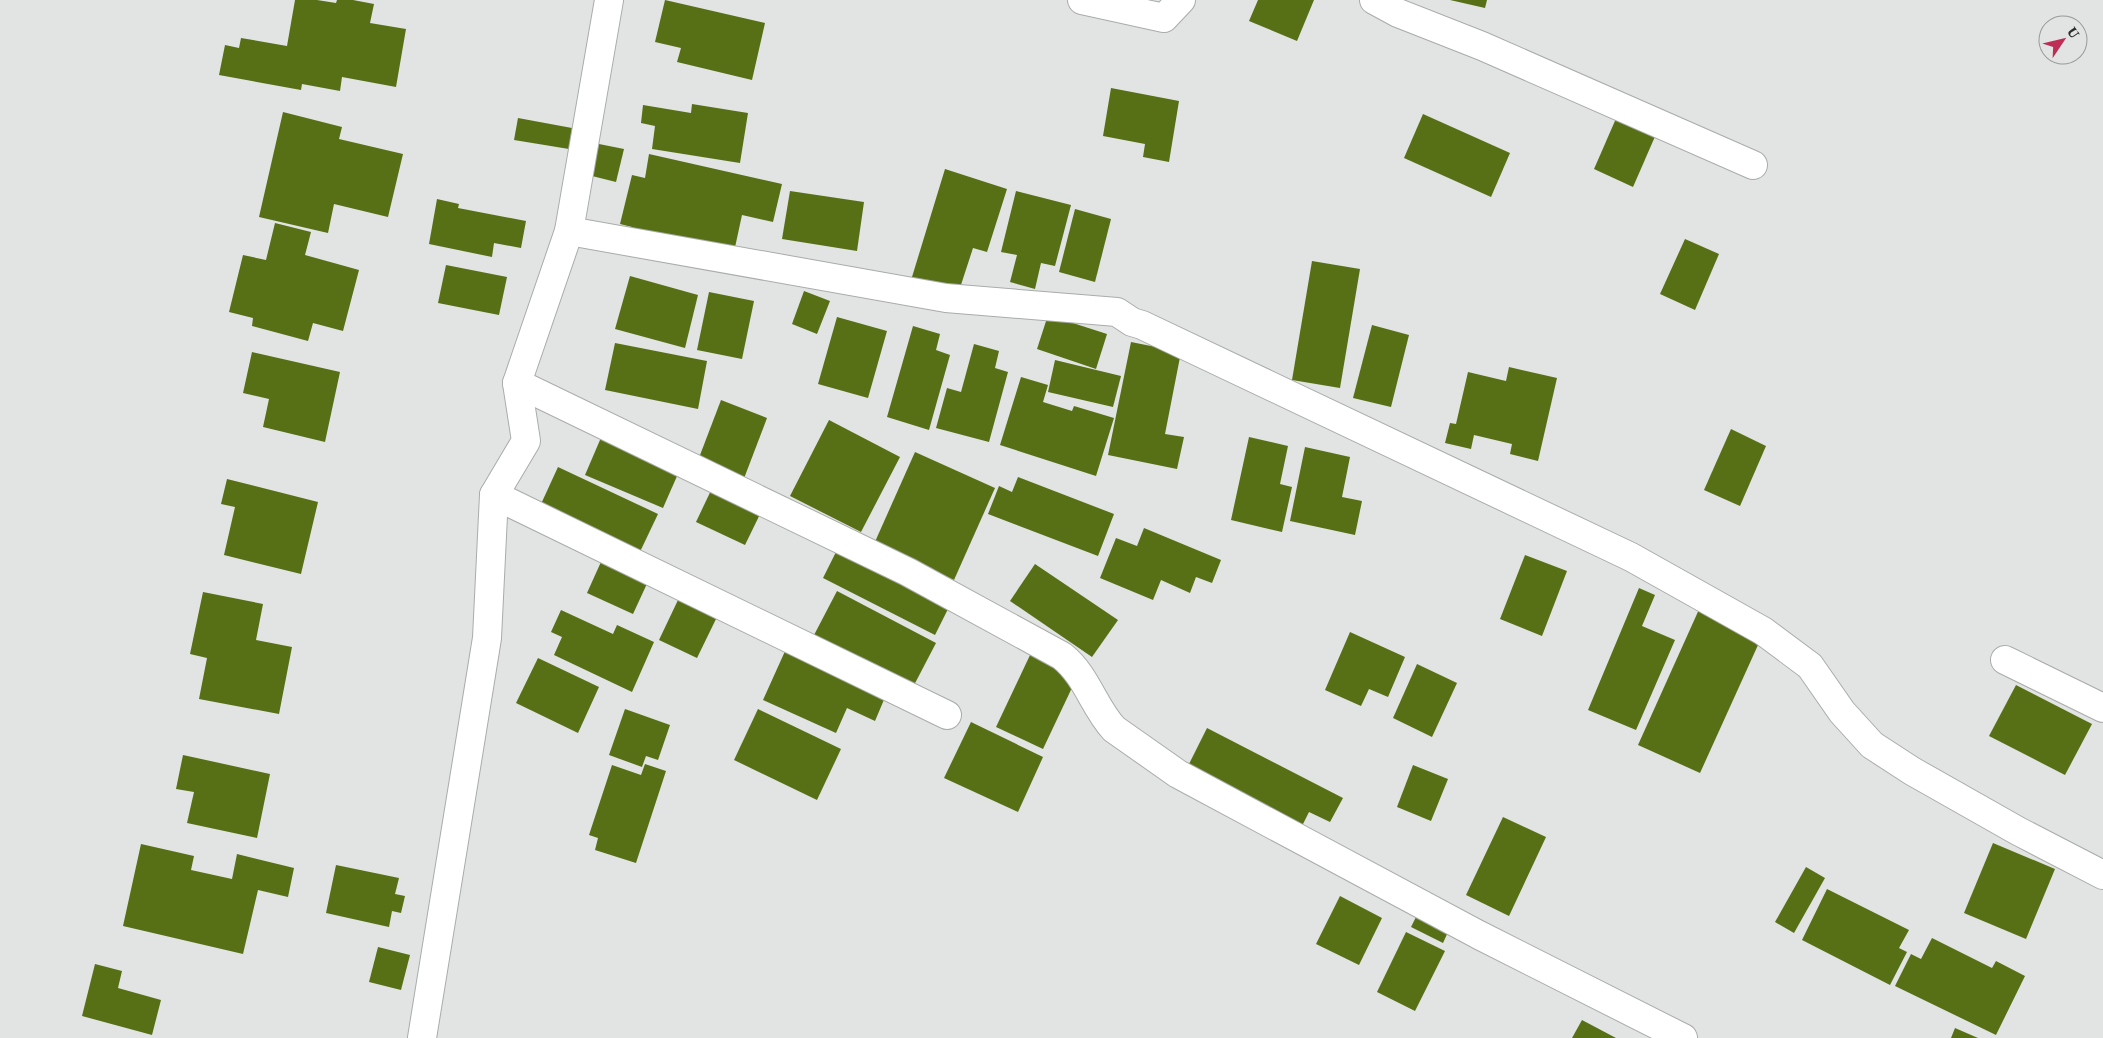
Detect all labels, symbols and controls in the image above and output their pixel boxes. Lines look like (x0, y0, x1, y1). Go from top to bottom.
north arrow (2038, 15, 2088, 65)
text: U (2063, 23, 2085, 42)

